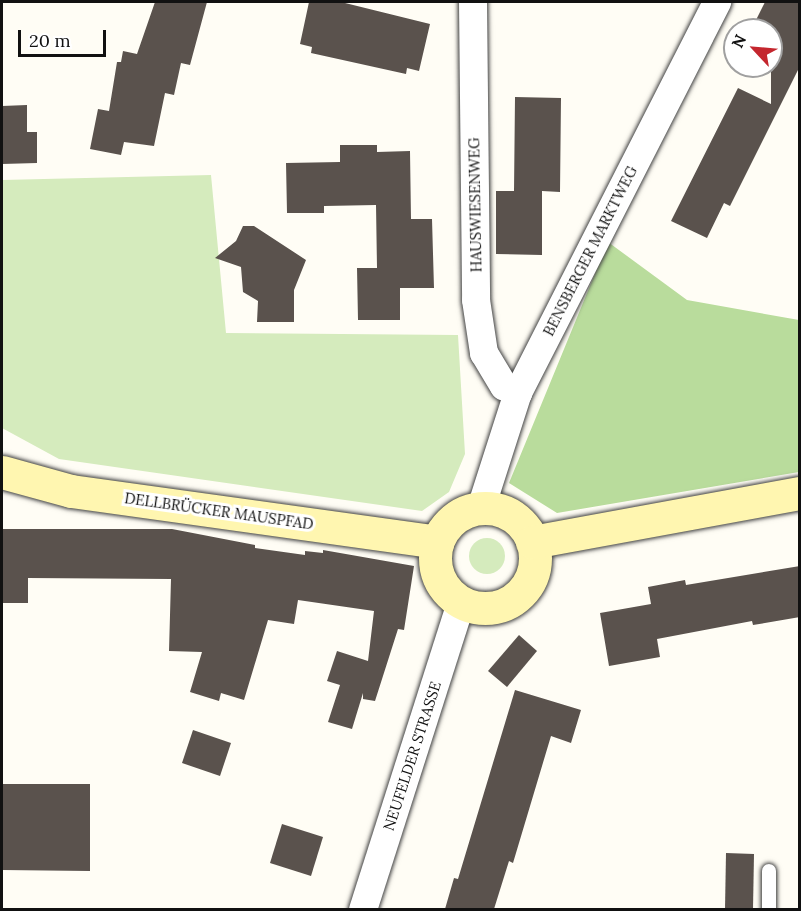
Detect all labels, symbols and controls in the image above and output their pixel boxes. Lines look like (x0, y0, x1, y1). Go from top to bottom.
scale bar (21, 18, 110, 56)
north arrow (723, 18, 783, 78)
text: 20 m (29, 29, 71, 52)
text: N (727, 31, 750, 51)
street label: HAUSWIESENWEG (465, 137, 485, 273)
street label: BENSBERGER MARKTWEG (539, 163, 641, 339)
street label: DELLBRÜCKER MAUSPFAD (123, 489, 315, 533)
street label: NEUFELDER STRASSE (379, 679, 445, 833)

